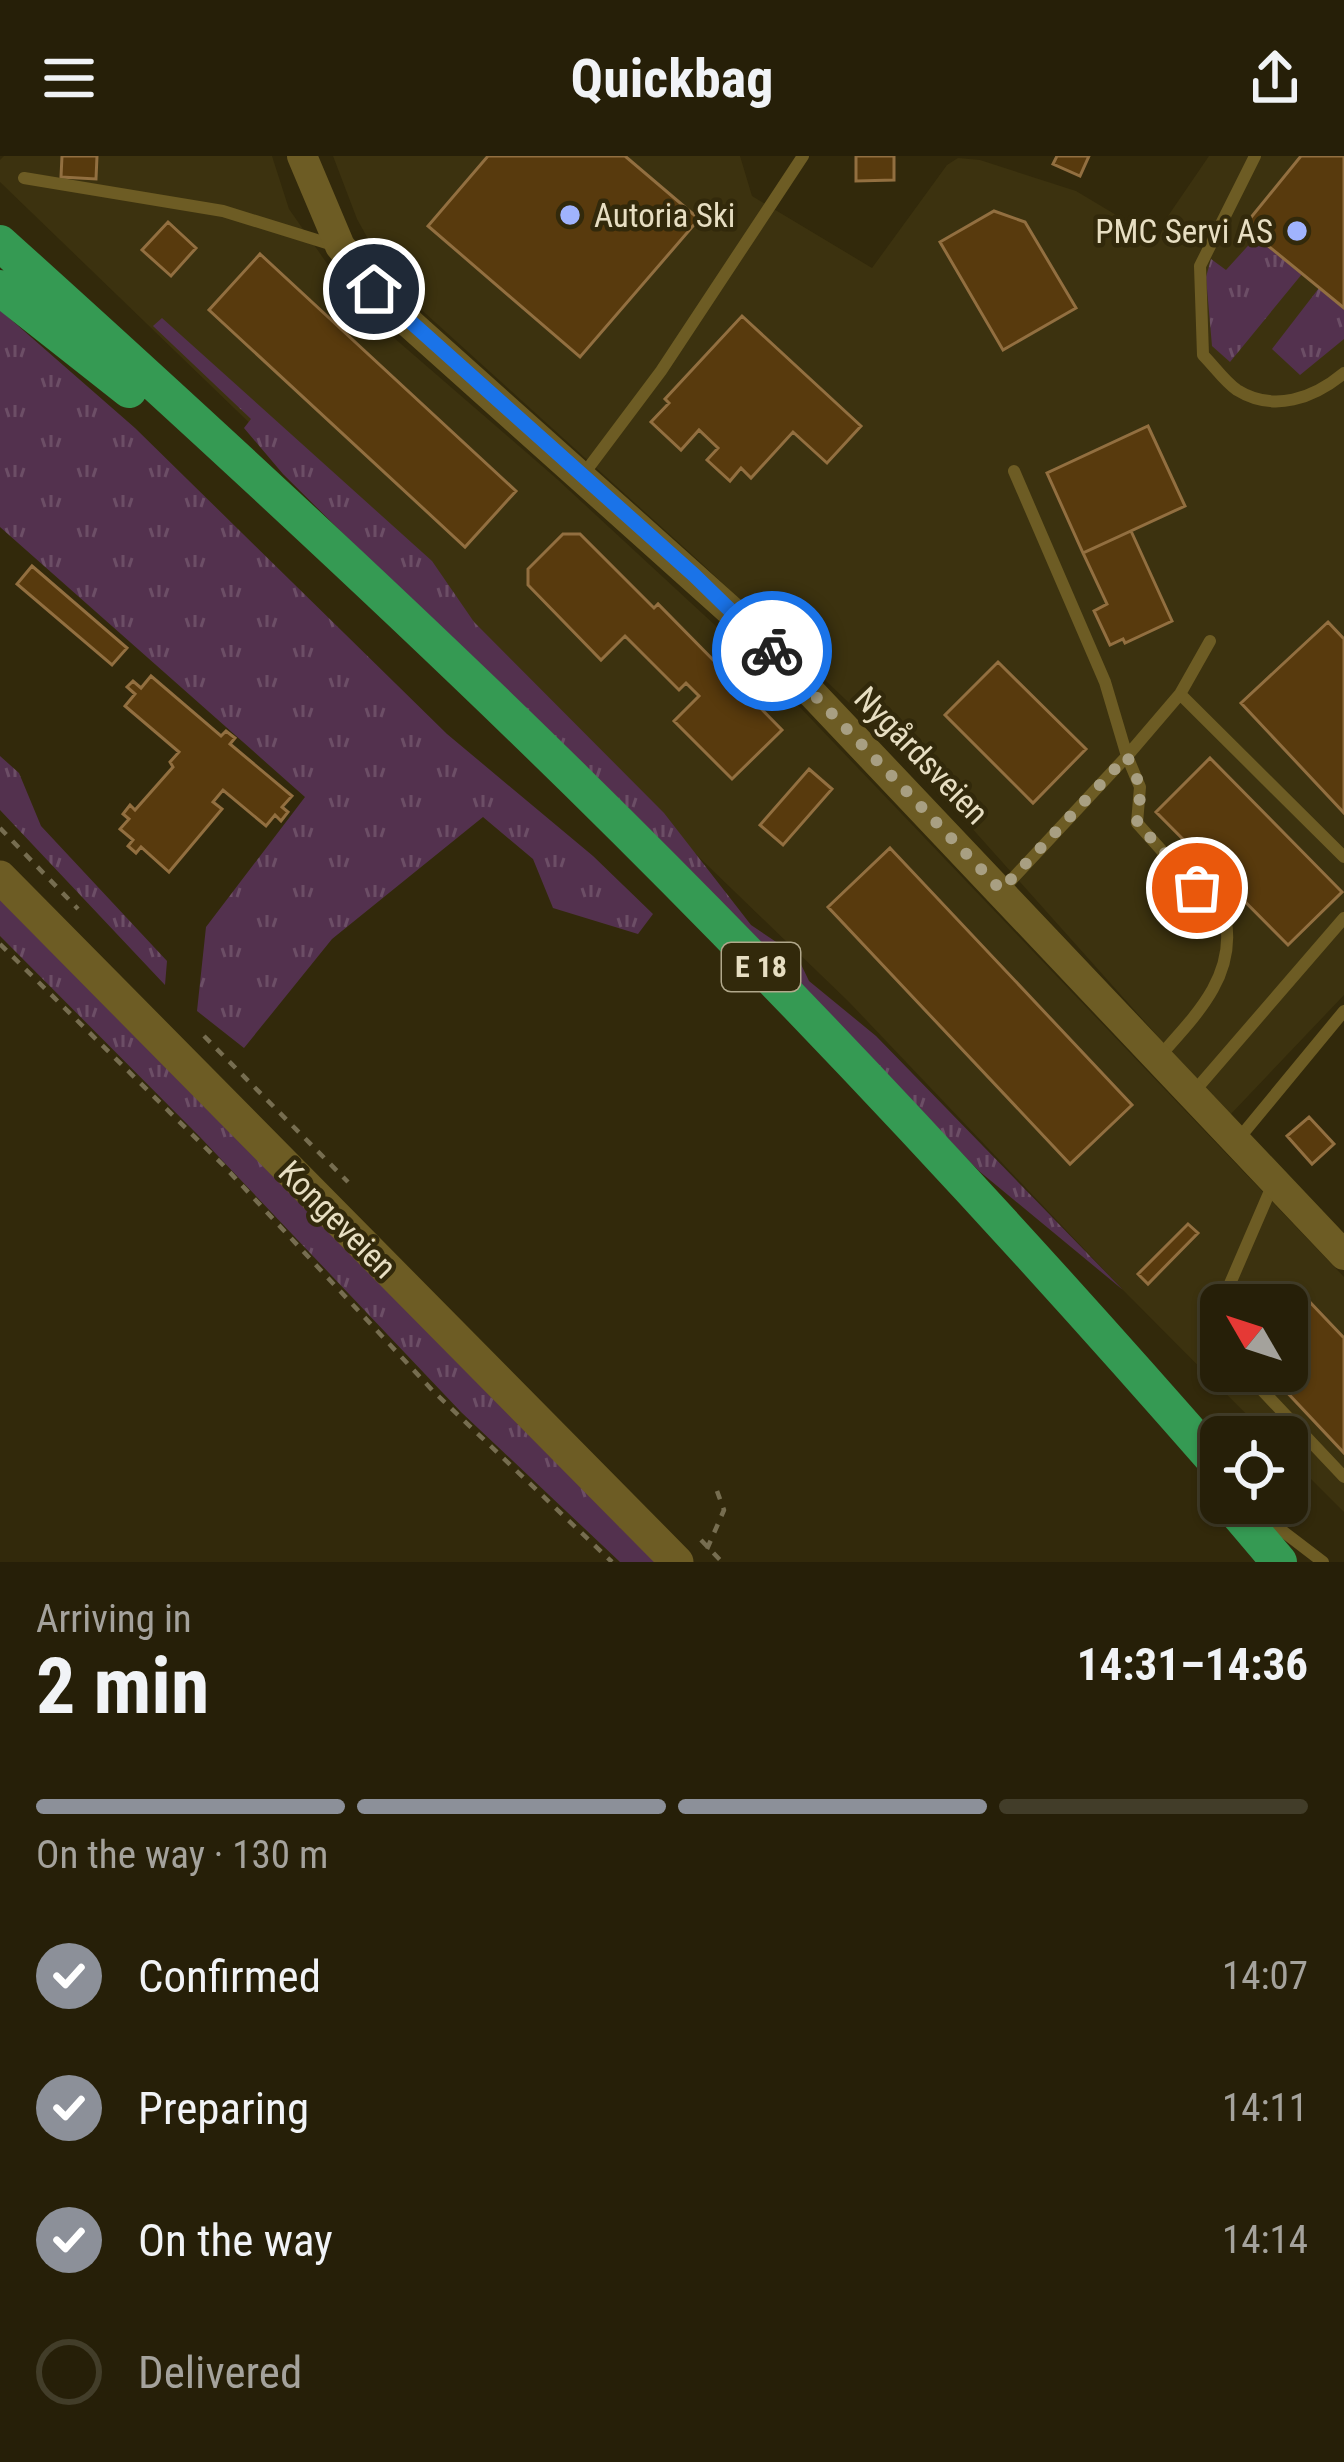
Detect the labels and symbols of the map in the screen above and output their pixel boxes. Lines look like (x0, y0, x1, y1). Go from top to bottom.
place label: Autoria Ski (594, 196, 735, 235)
marker: Autoria Ski (557, 202, 583, 228)
place label: PMC Servi AS (1095, 212, 1273, 251)
marker: PMC Servi AS (1284, 218, 1310, 244)
pin (323, 238, 425, 340)
courier (712, 591, 832, 711)
street label: Nygårdsveien (847, 679, 997, 832)
pin (1146, 837, 1248, 939)
road number: E 18 (722, 943, 800, 991)
street label: Kongeveien (271, 1153, 404, 1286)
north arrow (1200, 1284, 1308, 1392)

